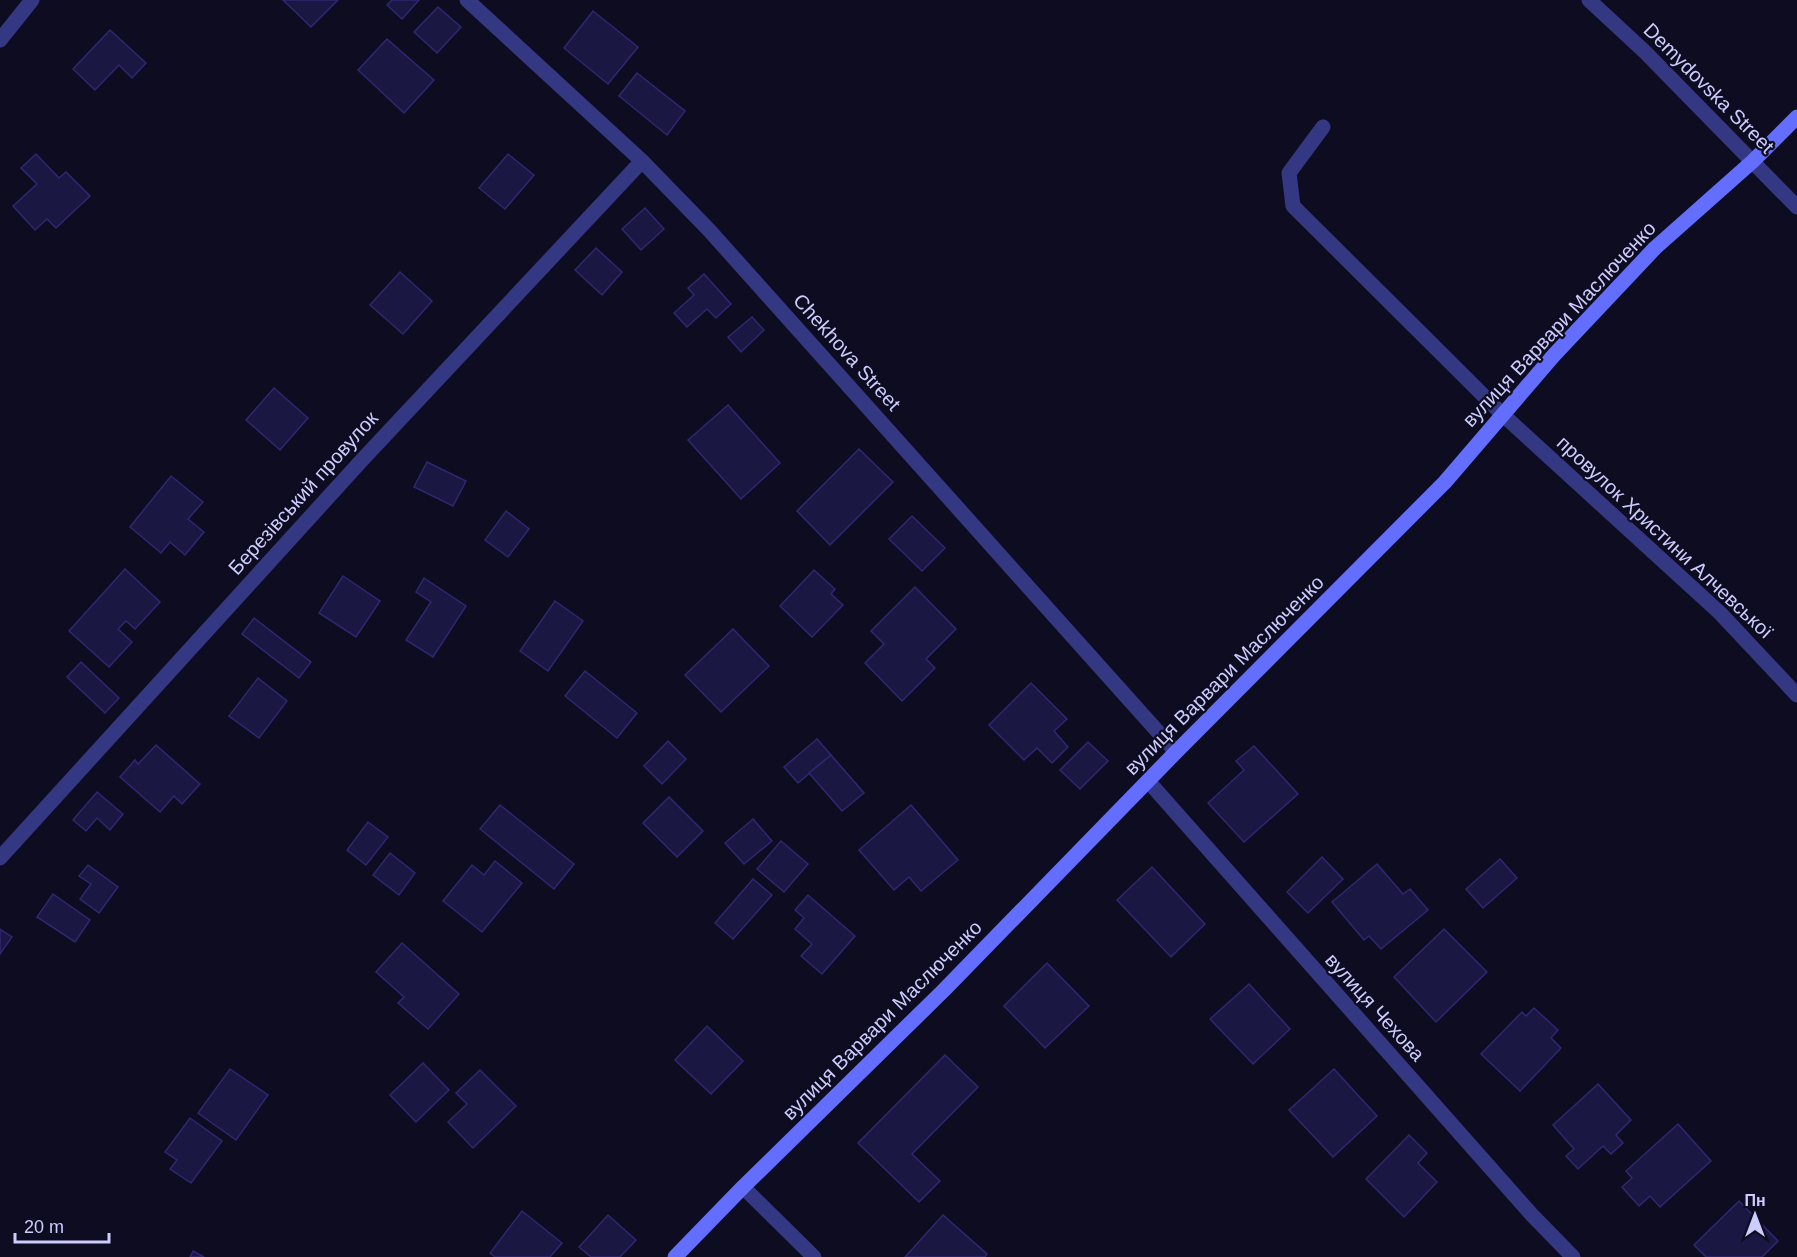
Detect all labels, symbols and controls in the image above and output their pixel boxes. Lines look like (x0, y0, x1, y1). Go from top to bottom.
street label: Demydovska Street (1640, 19, 1779, 158)
street label: вулиця Варвари Маслюченко (1458, 217, 1660, 431)
street label: Chekhova Street (789, 289, 905, 415)
street label: Березівський провулок (224, 407, 382, 579)
street label: провулок Христини Алчевської (1553, 431, 1778, 643)
street label: вулиця Варвари Маслюченко (1120, 571, 1328, 779)
street label: вулиця Варвари Маслюченко (778, 916, 986, 1124)
street label: вулиця Чехова (1321, 949, 1430, 1066)
north arrow (1725, 1185, 1785, 1245)
text: Пн (1744, 1192, 1766, 1209)
scale bar (15, 1206, 110, 1244)
text: 20 m (24, 1217, 64, 1237)

